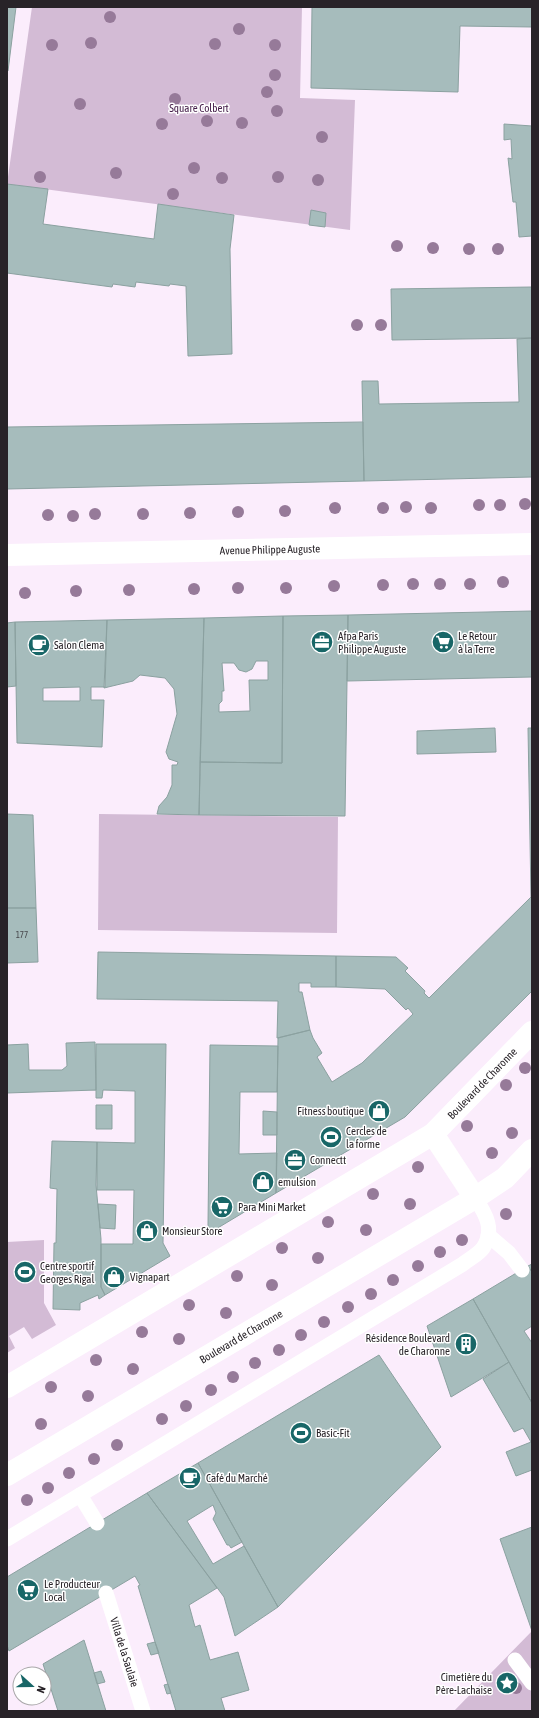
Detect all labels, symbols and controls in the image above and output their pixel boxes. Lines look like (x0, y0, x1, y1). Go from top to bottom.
park label: Square Colbert (169, 102, 229, 114)
street label: Avenue Philippe Auguste (220, 542, 320, 557)
office icon: Afpa Paris Philippe Auguste (309, 629, 335, 655)
supermarket icon: Le Retour à la Terre (430, 629, 456, 655)
place label: Afpa Paris Philippe Auguste (338, 630, 406, 655)
place label: Le Retour à la Terre (458, 630, 497, 655)
cafe icon: Salon Clema (26, 632, 52, 658)
place label: Salon Clema (54, 639, 104, 651)
house number: 177 (16, 930, 28, 940)
street label: Boulevard de Charonne (445, 1045, 519, 1121)
shop icon: Fitness boutique (366, 1098, 392, 1124)
place label: Fitness boutique (297, 1105, 364, 1117)
sports icon: Cercles de la forme (318, 1124, 344, 1150)
place label: Cercles de la forme (346, 1125, 387, 1150)
office icon: Connectt (282, 1147, 308, 1173)
place label: Connectt (310, 1154, 346, 1166)
shop icon: emulsion (250, 1169, 276, 1195)
place label: emulsion (278, 1176, 316, 1188)
supermarket icon: Para Mini Market (209, 1194, 235, 1220)
place label: Para Mini Market (238, 1201, 306, 1213)
shop icon: Monsieur Store (134, 1218, 160, 1244)
place label: Monsieur Store (162, 1225, 222, 1237)
sports icon: Centre sportif Georges Rigal (12, 1259, 38, 1285)
place label: Centre sportif Georges Rigal (40, 1260, 94, 1285)
shop icon: Vignapart (101, 1264, 127, 1290)
place label: Vignapart (130, 1271, 170, 1283)
street label: Boulevard de Charonne (197, 1307, 285, 1366)
building icon: Résidence Boulevard de Charonne (453, 1331, 479, 1357)
place label: Résidence Boulevard de Charonne (366, 1332, 450, 1357)
sports icon: Basic-Fit (288, 1420, 314, 1446)
place label: Basic-Fit (316, 1427, 350, 1439)
cafe icon: Café du Marché (177, 1465, 203, 1491)
place label: Café du Marché (206, 1472, 268, 1484)
supermarket icon: Le Producteur Local (15, 1577, 41, 1603)
place label: Le Producteur Local (44, 1578, 101, 1603)
street label: Villa de la Saulaie (108, 1616, 141, 1688)
north arrow (12, 1666, 52, 1706)
place icon: Cimetière du Père-Lachaise (494, 1670, 520, 1696)
place label: Cimetière du Père-Lachaise (435, 1671, 492, 1696)
text: N (35, 1684, 48, 1695)

